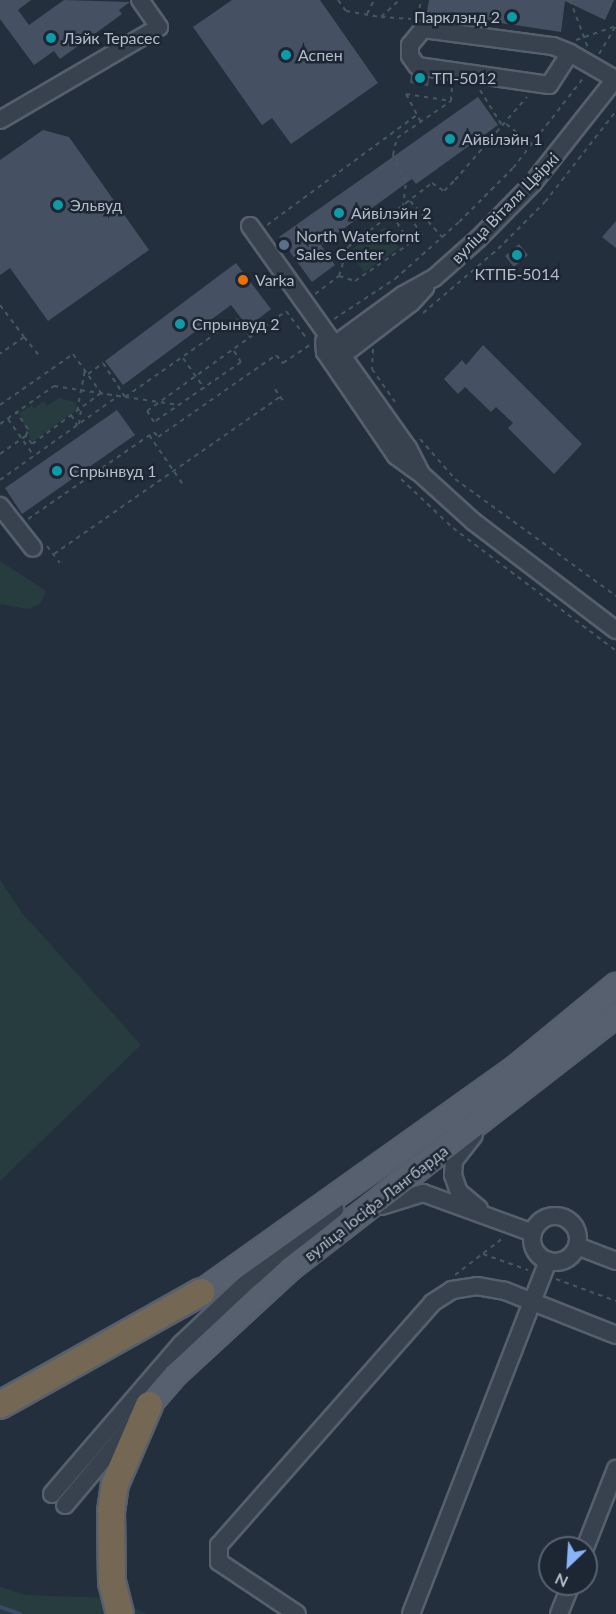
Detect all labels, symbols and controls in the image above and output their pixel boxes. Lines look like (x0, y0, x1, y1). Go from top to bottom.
place label: Парклэнд 2 (414, 7, 500, 27)
marker: Парклэнд 2 (505, 10, 519, 24)
place label: Лэйк Терасес (63, 28, 160, 48)
marker: Лэйк Терасес (44, 31, 58, 45)
place label: Аспен (298, 45, 343, 65)
marker: Аспен (279, 48, 293, 62)
place label: ТП-5012 (432, 68, 496, 88)
marker: ТП-5012 (413, 71, 427, 85)
place label: Айвілэйн 1 (462, 129, 542, 149)
marker: Айвілэйн 1 (443, 132, 457, 146)
street label: вуліца Віталя Цвіркі (447, 149, 563, 267)
place label: Эльвуд (70, 195, 122, 215)
marker: Эльвуд (51, 198, 65, 212)
place label: Айвілэйн 2 (351, 203, 431, 223)
marker: Айвілэйн 2 (332, 206, 346, 220)
place label: North Waterfornt Sales Center (296, 226, 420, 264)
marker: North Waterfornt Sales Center (277, 238, 291, 252)
marker: КТПБ-5014 (510, 248, 524, 262)
place label: КТПБ-5014 (475, 264, 559, 284)
place label: Varka (255, 270, 295, 290)
marker: Varka (236, 273, 250, 287)
place label: Спрынвуд 2 (192, 314, 280, 334)
marker: Спрынвуд 2 (173, 317, 187, 331)
place label: Спрынвуд 1 (69, 461, 157, 481)
marker: Спрынвуд 1 (50, 464, 64, 478)
street label: вуліца Іосіфа Лангбарда (300, 1141, 452, 1265)
north arrow (538, 1536, 598, 1596)
text: N (551, 1570, 571, 1592)

